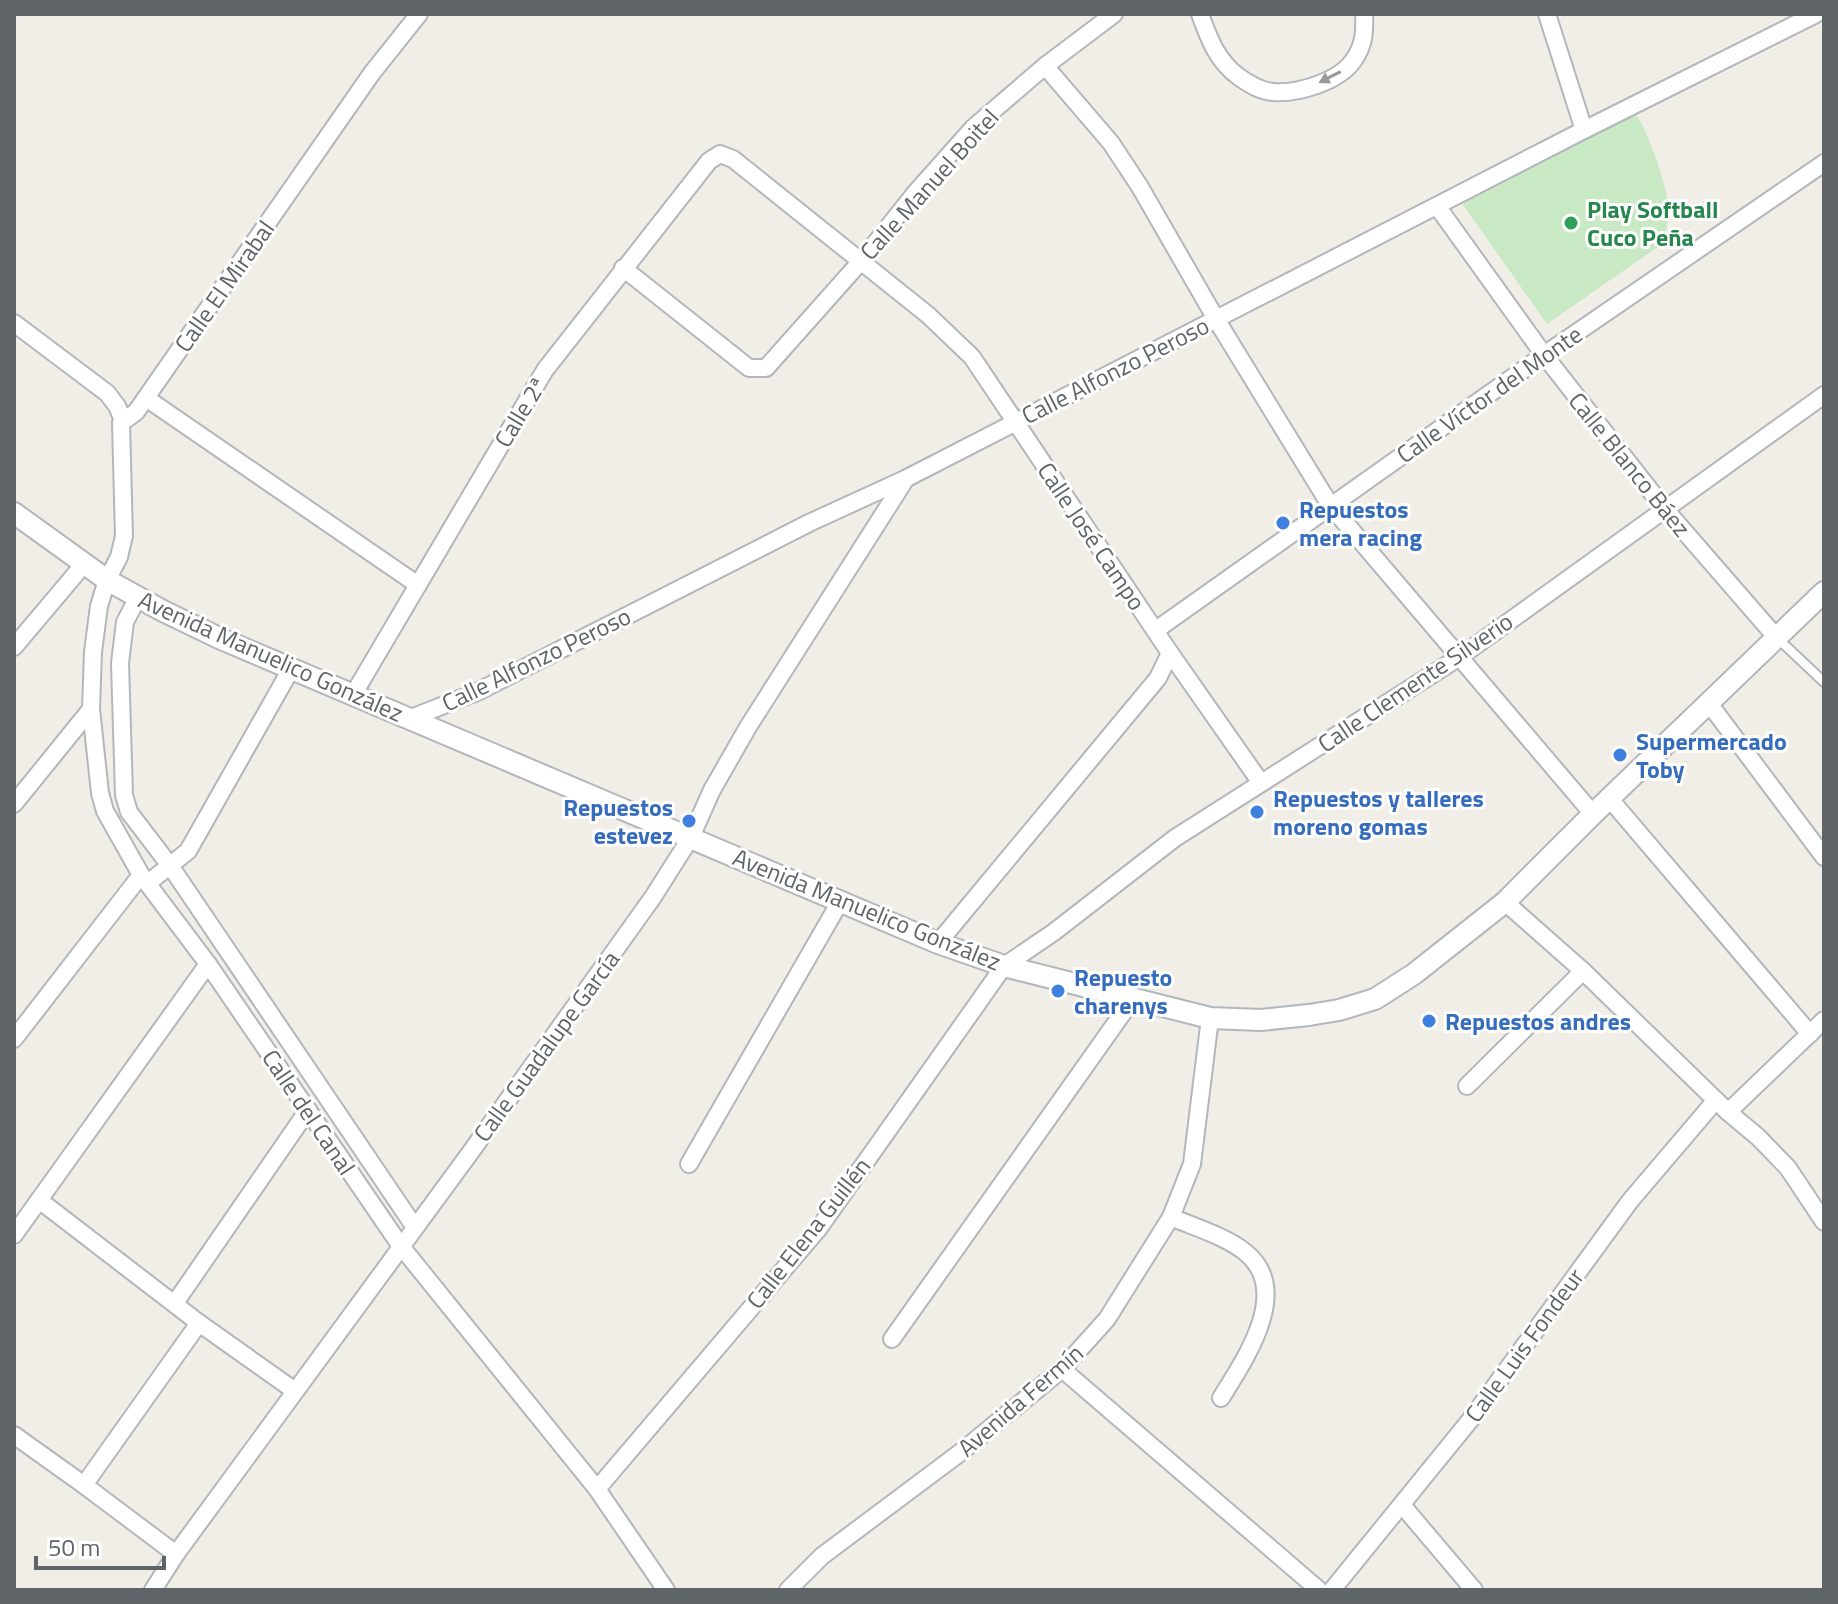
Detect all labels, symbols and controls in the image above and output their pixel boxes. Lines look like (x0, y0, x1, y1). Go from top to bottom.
one-way arrow (1319, 70, 1342, 83)
street label: Calle Manuel Boitel (851, 100, 1007, 268)
place label: Play Softball Cuco Peña (1587, 191, 1718, 255)
street label: Calle El Mirabal (165, 213, 283, 359)
marker: Play Softball Cuco Peña (1562, 214, 1580, 232)
street label: Calle Alfonzo Peroso (1015, 307, 1215, 433)
street label: Calle Víctor del Monte (1389, 316, 1589, 472)
street label: Calle 2ª (485, 370, 555, 454)
street label: Calle Blanco Báez (1560, 384, 1700, 544)
street label: Calle José Campo (1029, 455, 1155, 617)
place label: Repuestos mera racing (1299, 491, 1422, 555)
marker: Repuestos mera racing (1274, 514, 1292, 532)
street label: Avenida Manuelico González (133, 581, 409, 731)
street label: Calle Alfonzo Peroso (435, 598, 637, 720)
street label: Calle Clemente Silverio (1310, 603, 1520, 761)
place label: Supermercado Toby (1636, 723, 1787, 787)
marker: Supermercado Toby (1611, 746, 1629, 764)
place label: Repuestos y talleres moreno gomas (1273, 780, 1484, 844)
place label: Repuestos estevez (563, 789, 673, 853)
marker: Repuestos y talleres moreno gomas (1248, 803, 1266, 821)
marker: Repuestos estevez (680, 812, 698, 830)
street label: Avenida Manuelico González (728, 839, 1006, 979)
street label: Calle Guadalupe García (464, 943, 628, 1149)
place label: Repuesto charenys (1074, 959, 1172, 1023)
marker: Repuesto charenys (1049, 982, 1067, 1000)
place label: Repuestos andres (1445, 1003, 1631, 1039)
marker: Repuestos andres (1420, 1012, 1438, 1030)
street label: Calle del Canal (254, 1042, 364, 1182)
street label: Calle Elena Guillén (737, 1150, 879, 1316)
street label: Calle Luis Fondeur (1456, 1260, 1592, 1430)
street label: Avenida Fermín (949, 1335, 1091, 1465)
scale bar (36, 1520, 164, 1570)
text: 50 m (48, 1529, 100, 1565)

